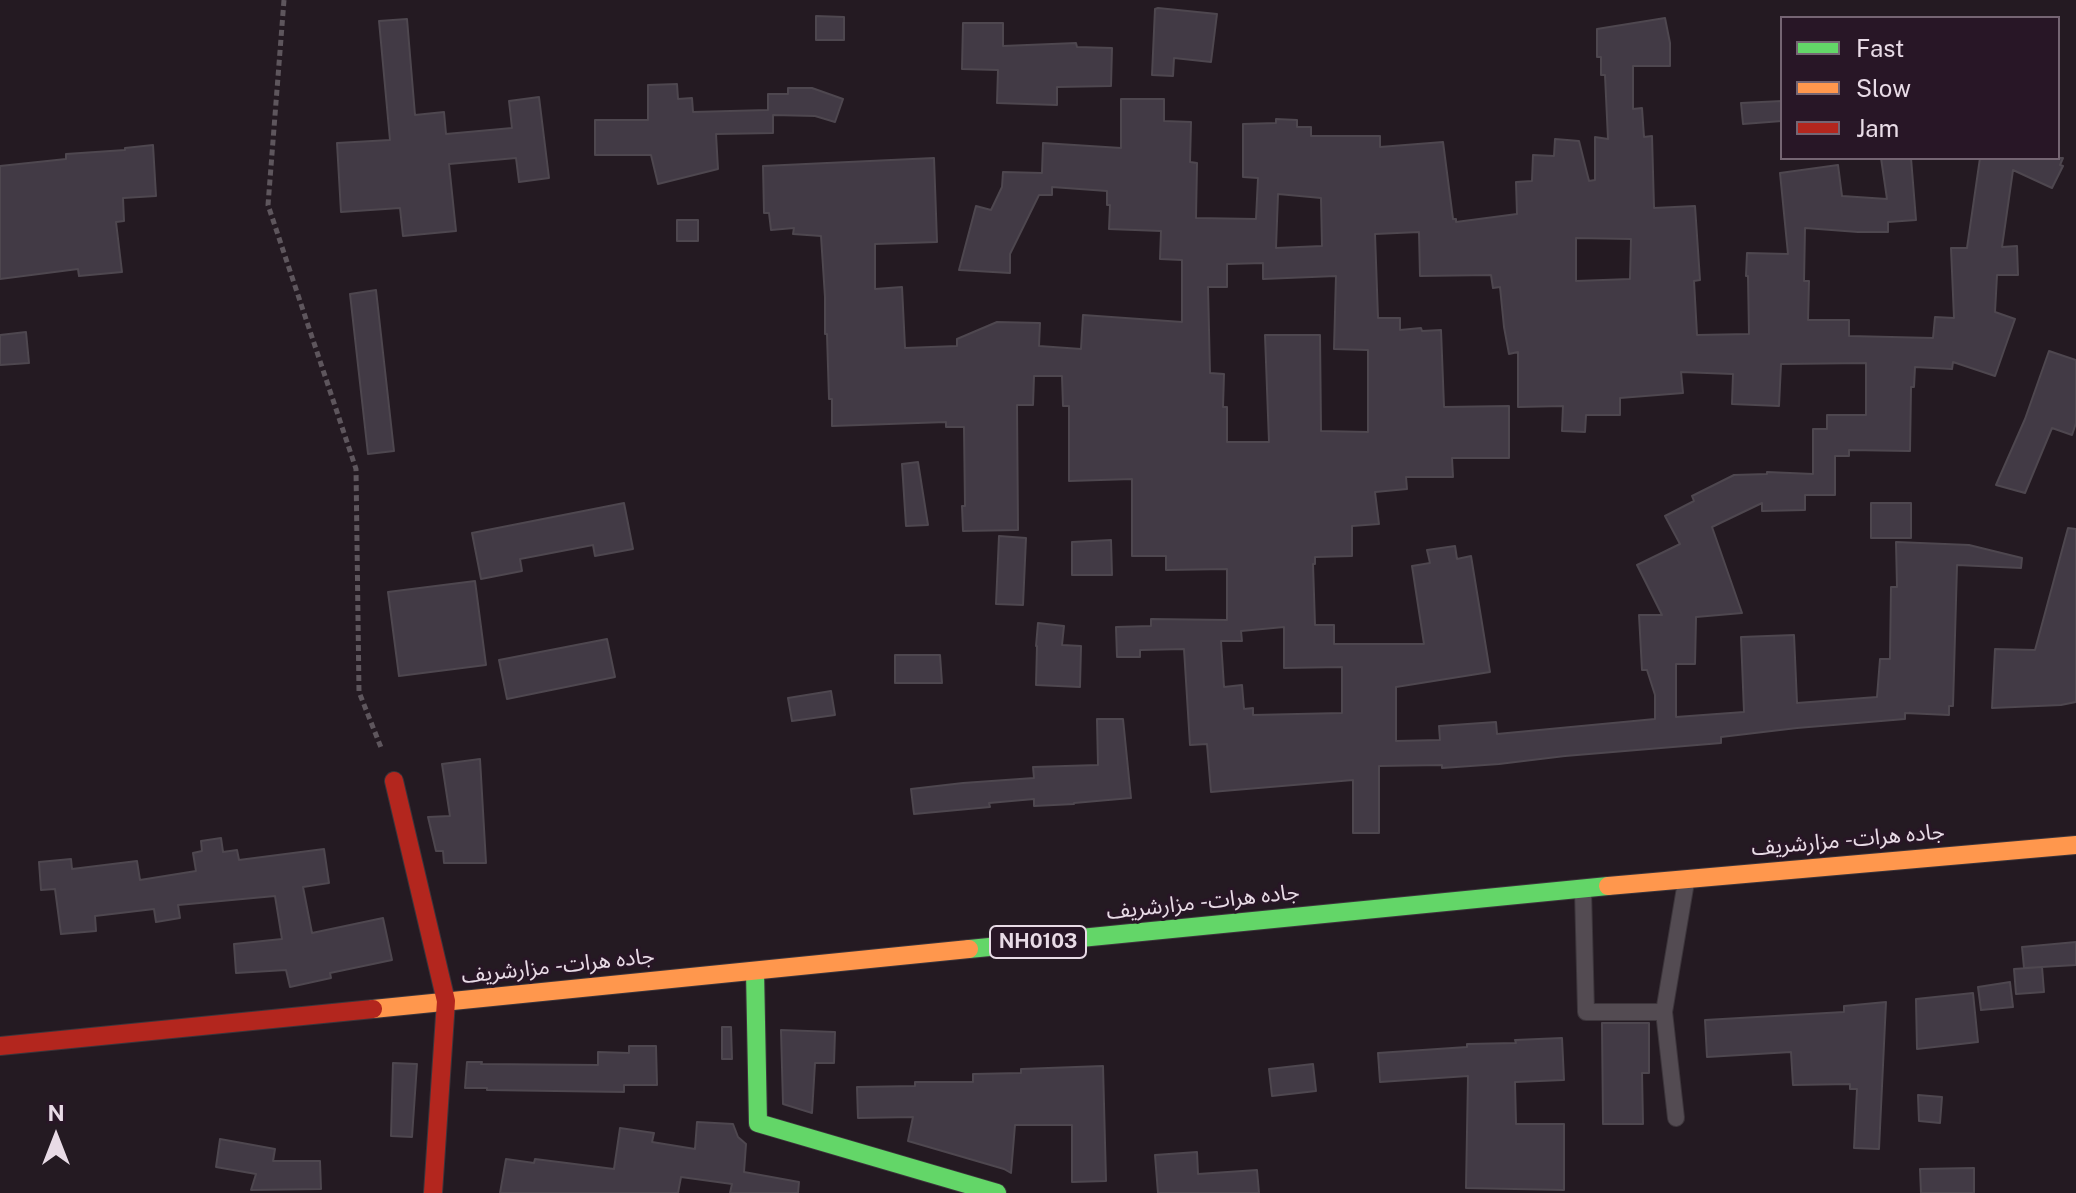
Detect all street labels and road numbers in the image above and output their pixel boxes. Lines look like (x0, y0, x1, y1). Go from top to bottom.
street label: جاده هرات- مزارشریف (1750, 818, 1946, 862)
street label: جاده هرات- مزارشریف (1105, 879, 1301, 925)
road number: NH0103 (990, 926, 1086, 958)
street label: جاده هرات- مزارشریف (460, 943, 656, 989)

